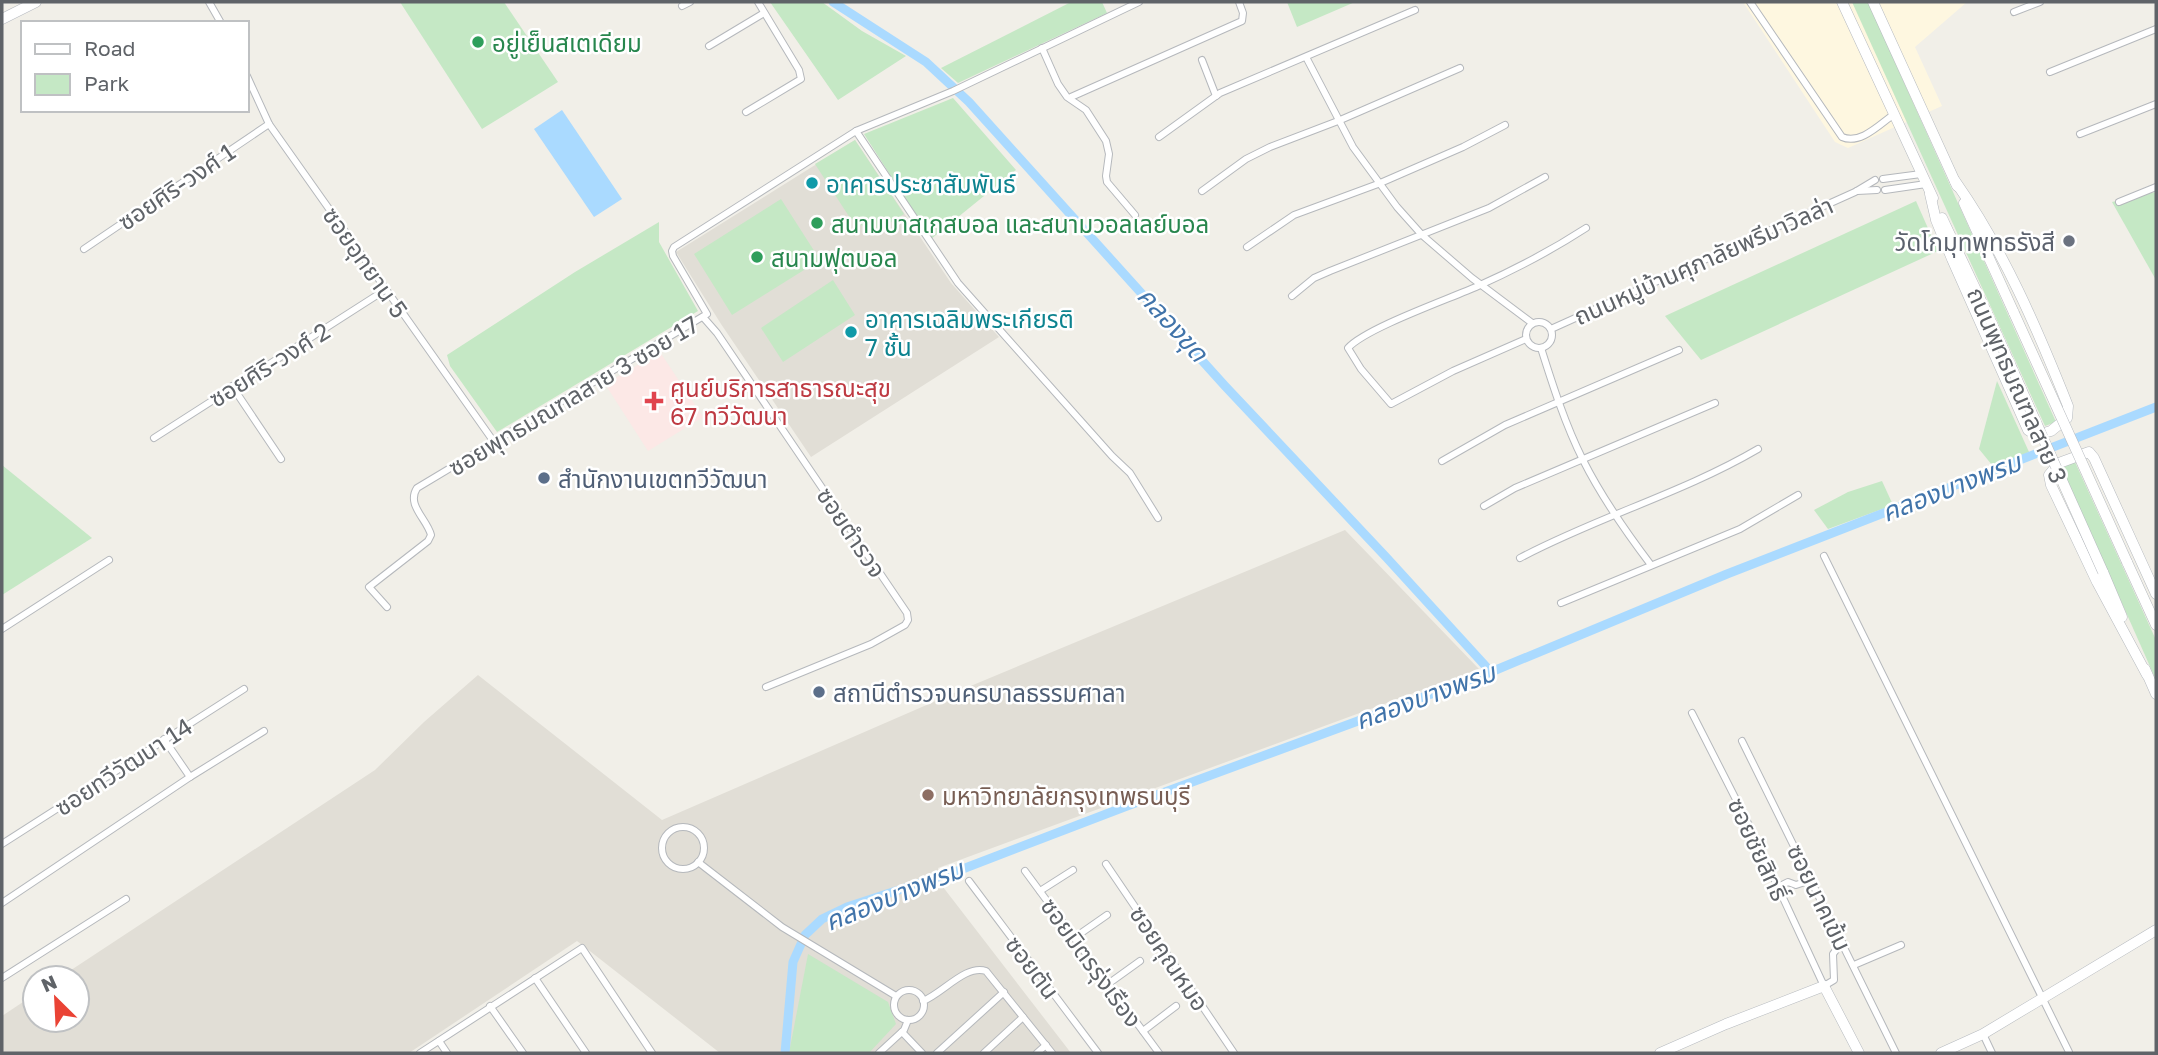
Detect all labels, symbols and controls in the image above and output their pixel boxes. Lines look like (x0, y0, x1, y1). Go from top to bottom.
legend (21, 21, 248, 112)
place label: อยู่เย็นสเตเดียม (492, 28, 642, 59)
marker: อยู่เย็นสเตเดียม (470, 34, 486, 50)
text: Road (84, 35, 135, 61)
text: Park (84, 70, 130, 96)
street label: ซอยศิริ-วงศ์ 1 (112, 136, 240, 236)
place label: อาคารประชาสัมพันธ์ (826, 169, 1016, 198)
marker: อาคารประชาสัมพันธ์ (804, 175, 820, 191)
street label: ถนนหมู่บ้านศุภาลัยพรีมาวิลล่า (1569, 190, 1838, 332)
street label: ซอยอุทยาน 5 (316, 201, 415, 324)
place label: สนามบาสเกสบอล และสนามวอลเลย์บอล (831, 209, 1209, 238)
marker: สนามบาสเกสบอล และสนามวอลเลย์บอล (809, 215, 825, 231)
place label: วัดโกมุทพุทธรังสี (1895, 227, 2055, 258)
marker: วัดโกมุทพุทธรังสี (2061, 233, 2077, 249)
place label: สนามฟุตบอล (771, 243, 898, 274)
marker: สนามฟุตบอล (749, 249, 765, 265)
water label: คลองขุด (1131, 280, 1215, 369)
street label: ถนนพุทธมณฑลสาย 3 (1960, 283, 2074, 488)
place label: อาคารเฉลิมพระเกียรติ 7 ชั้น (865, 304, 1074, 361)
street label: ซอยพุทธมณฑลสาย 3 ซอย 17 (443, 309, 704, 483)
street label: ซอยศิริ-วงศ์ 2 (203, 315, 335, 413)
marker: อาคารเฉลิมพระเกียรติ 7 ชั้น (843, 324, 859, 340)
place label: ศูนย์บริการสาธารณะสุข 67 ทวีวัฒนา (670, 373, 891, 430)
marker: ศูนย์บริการสาธารณะสุข 67 ทวีวัฒนา (644, 391, 664, 411)
water label: คลองบางพรม (1877, 446, 2027, 528)
place label: สำนักงานเขตทวีวัฒนา (558, 464, 767, 493)
marker: สำนักงานเขตทวีวัฒนา (536, 470, 552, 486)
street label: ซอยตำรวจ (811, 481, 893, 583)
water label: คลองบางพรม (1351, 656, 1501, 736)
place label: สถานีตำรวจนครบาลธรรมศาลา (833, 678, 1126, 707)
marker: สถานีตำรวจนครบาลธรรมศาลา (811, 684, 827, 700)
street label: ซอยทวีวัฒนา 14 (49, 711, 197, 821)
place label: มหาวิทยาลัยกรุงเทพธนบุรี (942, 781, 1190, 812)
marker: มหาวิทยาลัยกรุงเทพธนบุรี (920, 787, 936, 803)
street label: ซอยชัยสิทธิ์ (1723, 793, 1796, 905)
street label: ซอยนาคเข้ม (1782, 839, 1858, 955)
water label: คลองบางพรม (820, 852, 970, 937)
street label: ซอยมิตรรุ่งเรือง (1034, 892, 1149, 1034)
street label: ซอยคุณหมอ (1123, 900, 1216, 1017)
street label: ซอยตัน (1000, 930, 1066, 1004)
north arrow (21, 964, 91, 1034)
text: N (38, 970, 60, 996)

